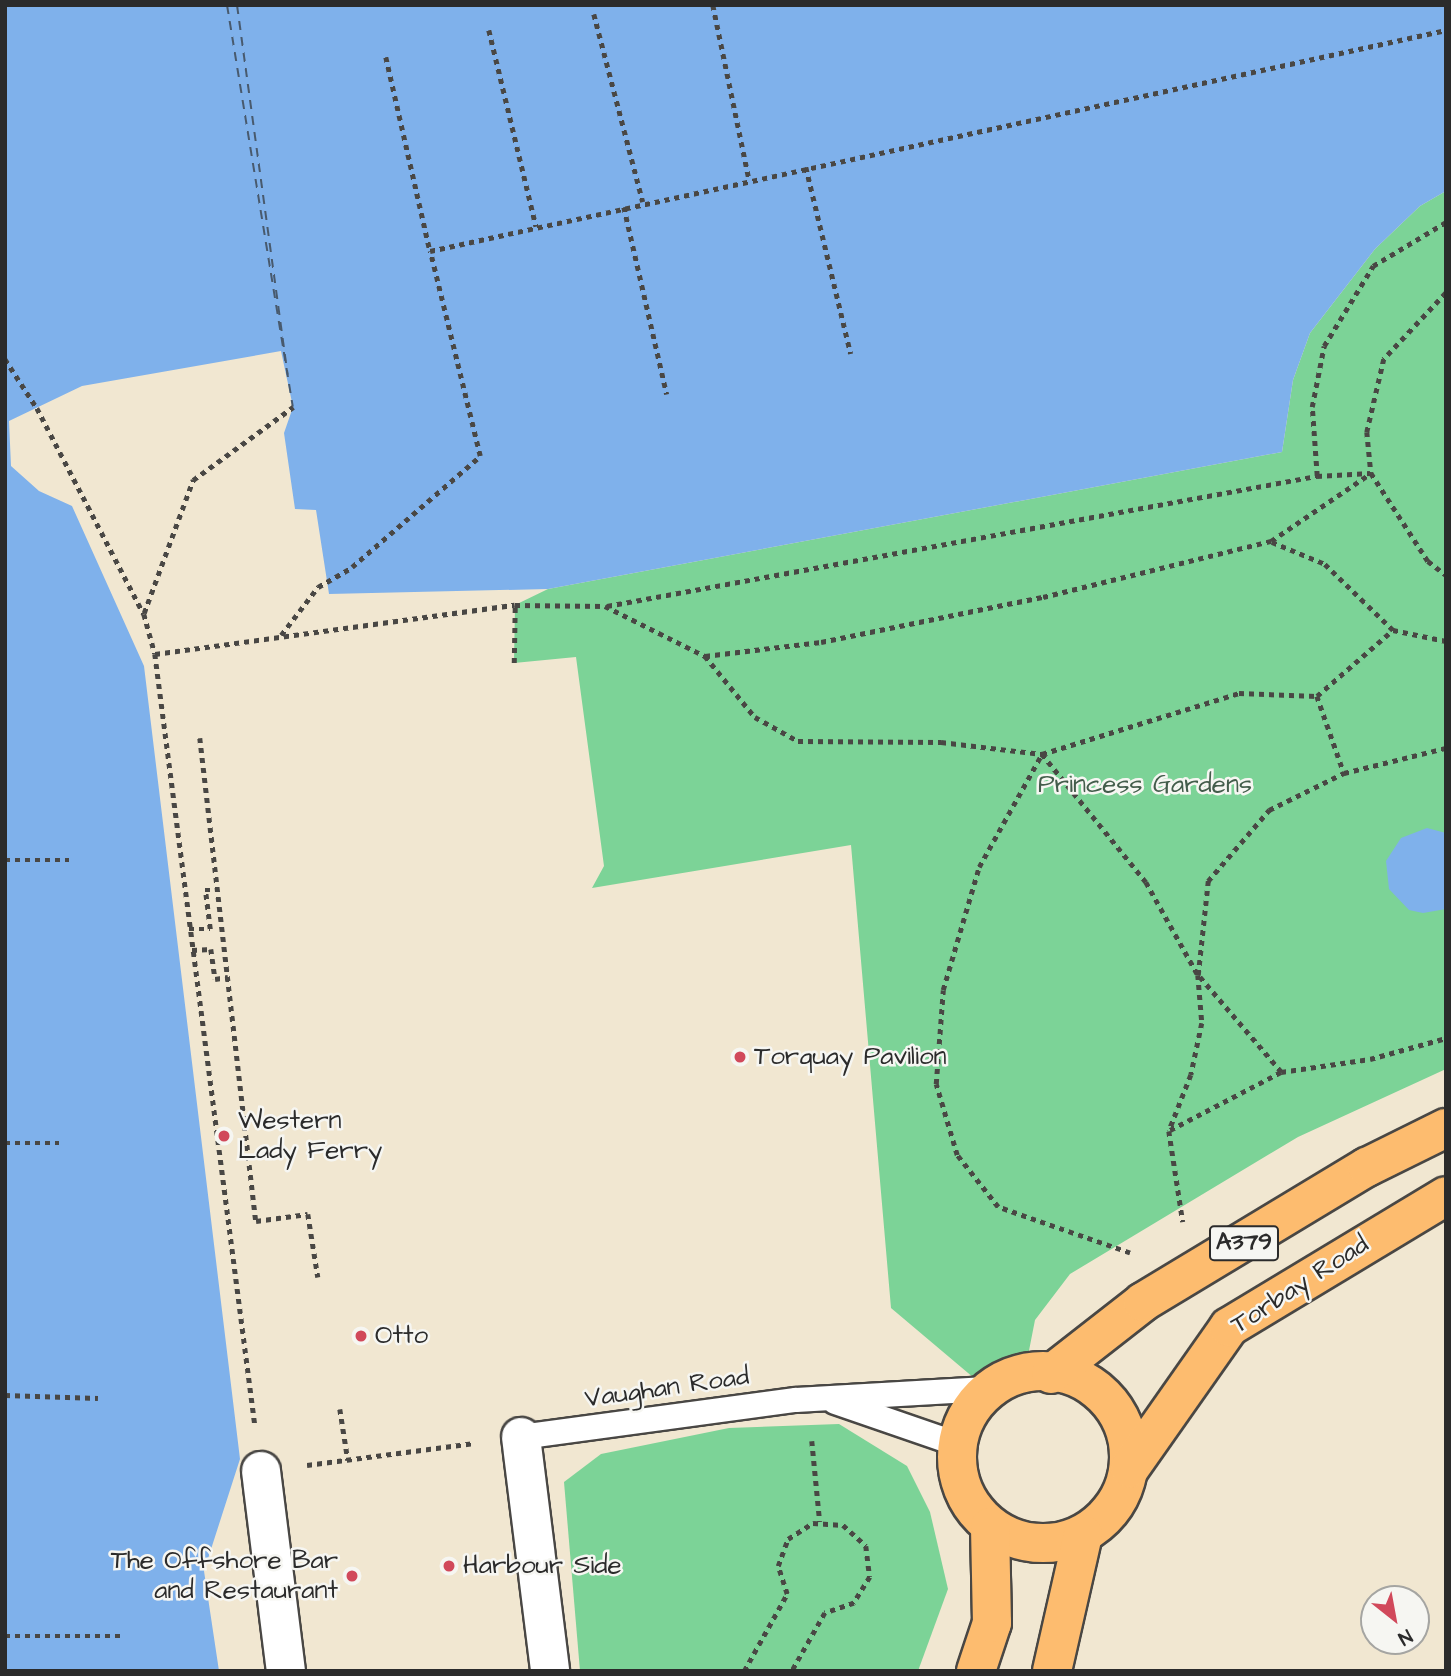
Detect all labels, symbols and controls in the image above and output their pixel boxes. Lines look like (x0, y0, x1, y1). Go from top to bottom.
park label: Princess Gardens (1038, 769, 1252, 801)
place label: Torquay Pavilion (754, 1041, 947, 1073)
marker: Torquay Pavilion (732, 1049, 748, 1065)
place label: Western Lady Ferry (238, 1105, 382, 1166)
marker: Western Lady Ferry (216, 1128, 232, 1144)
road number: A379 (1207, 1223, 1281, 1264)
street label: Torbay Road (1226, 1229, 1374, 1341)
place label: Otto (375, 1320, 428, 1352)
marker: Otto (353, 1328, 369, 1344)
street label: Vaughan Road (583, 1361, 751, 1415)
place label: The Offshore Bar and Restaurant (111, 1545, 338, 1606)
place label: Harbour Side (463, 1550, 622, 1582)
marker: Harbour Side (441, 1558, 457, 1574)
marker: The Offshore Bar and Restaurant (344, 1568, 360, 1584)
north arrow (1360, 1585, 1430, 1655)
text: N (1393, 1622, 1417, 1651)

